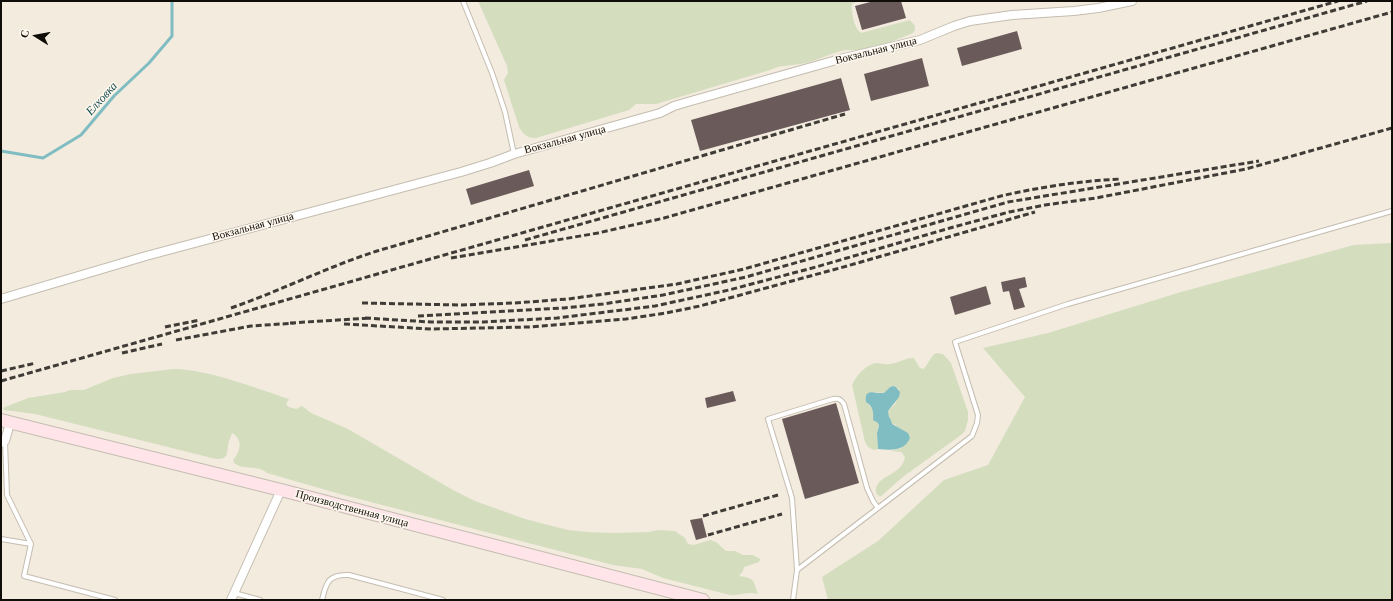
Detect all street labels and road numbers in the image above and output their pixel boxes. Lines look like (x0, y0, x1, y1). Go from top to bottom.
street label: Вокзальная улица (834, 34, 918, 68)
street label: Вокзальная улица (523, 123, 607, 157)
street label: Вокзальная улица (211, 210, 295, 244)
street label: Производственная улица (294, 488, 410, 530)

